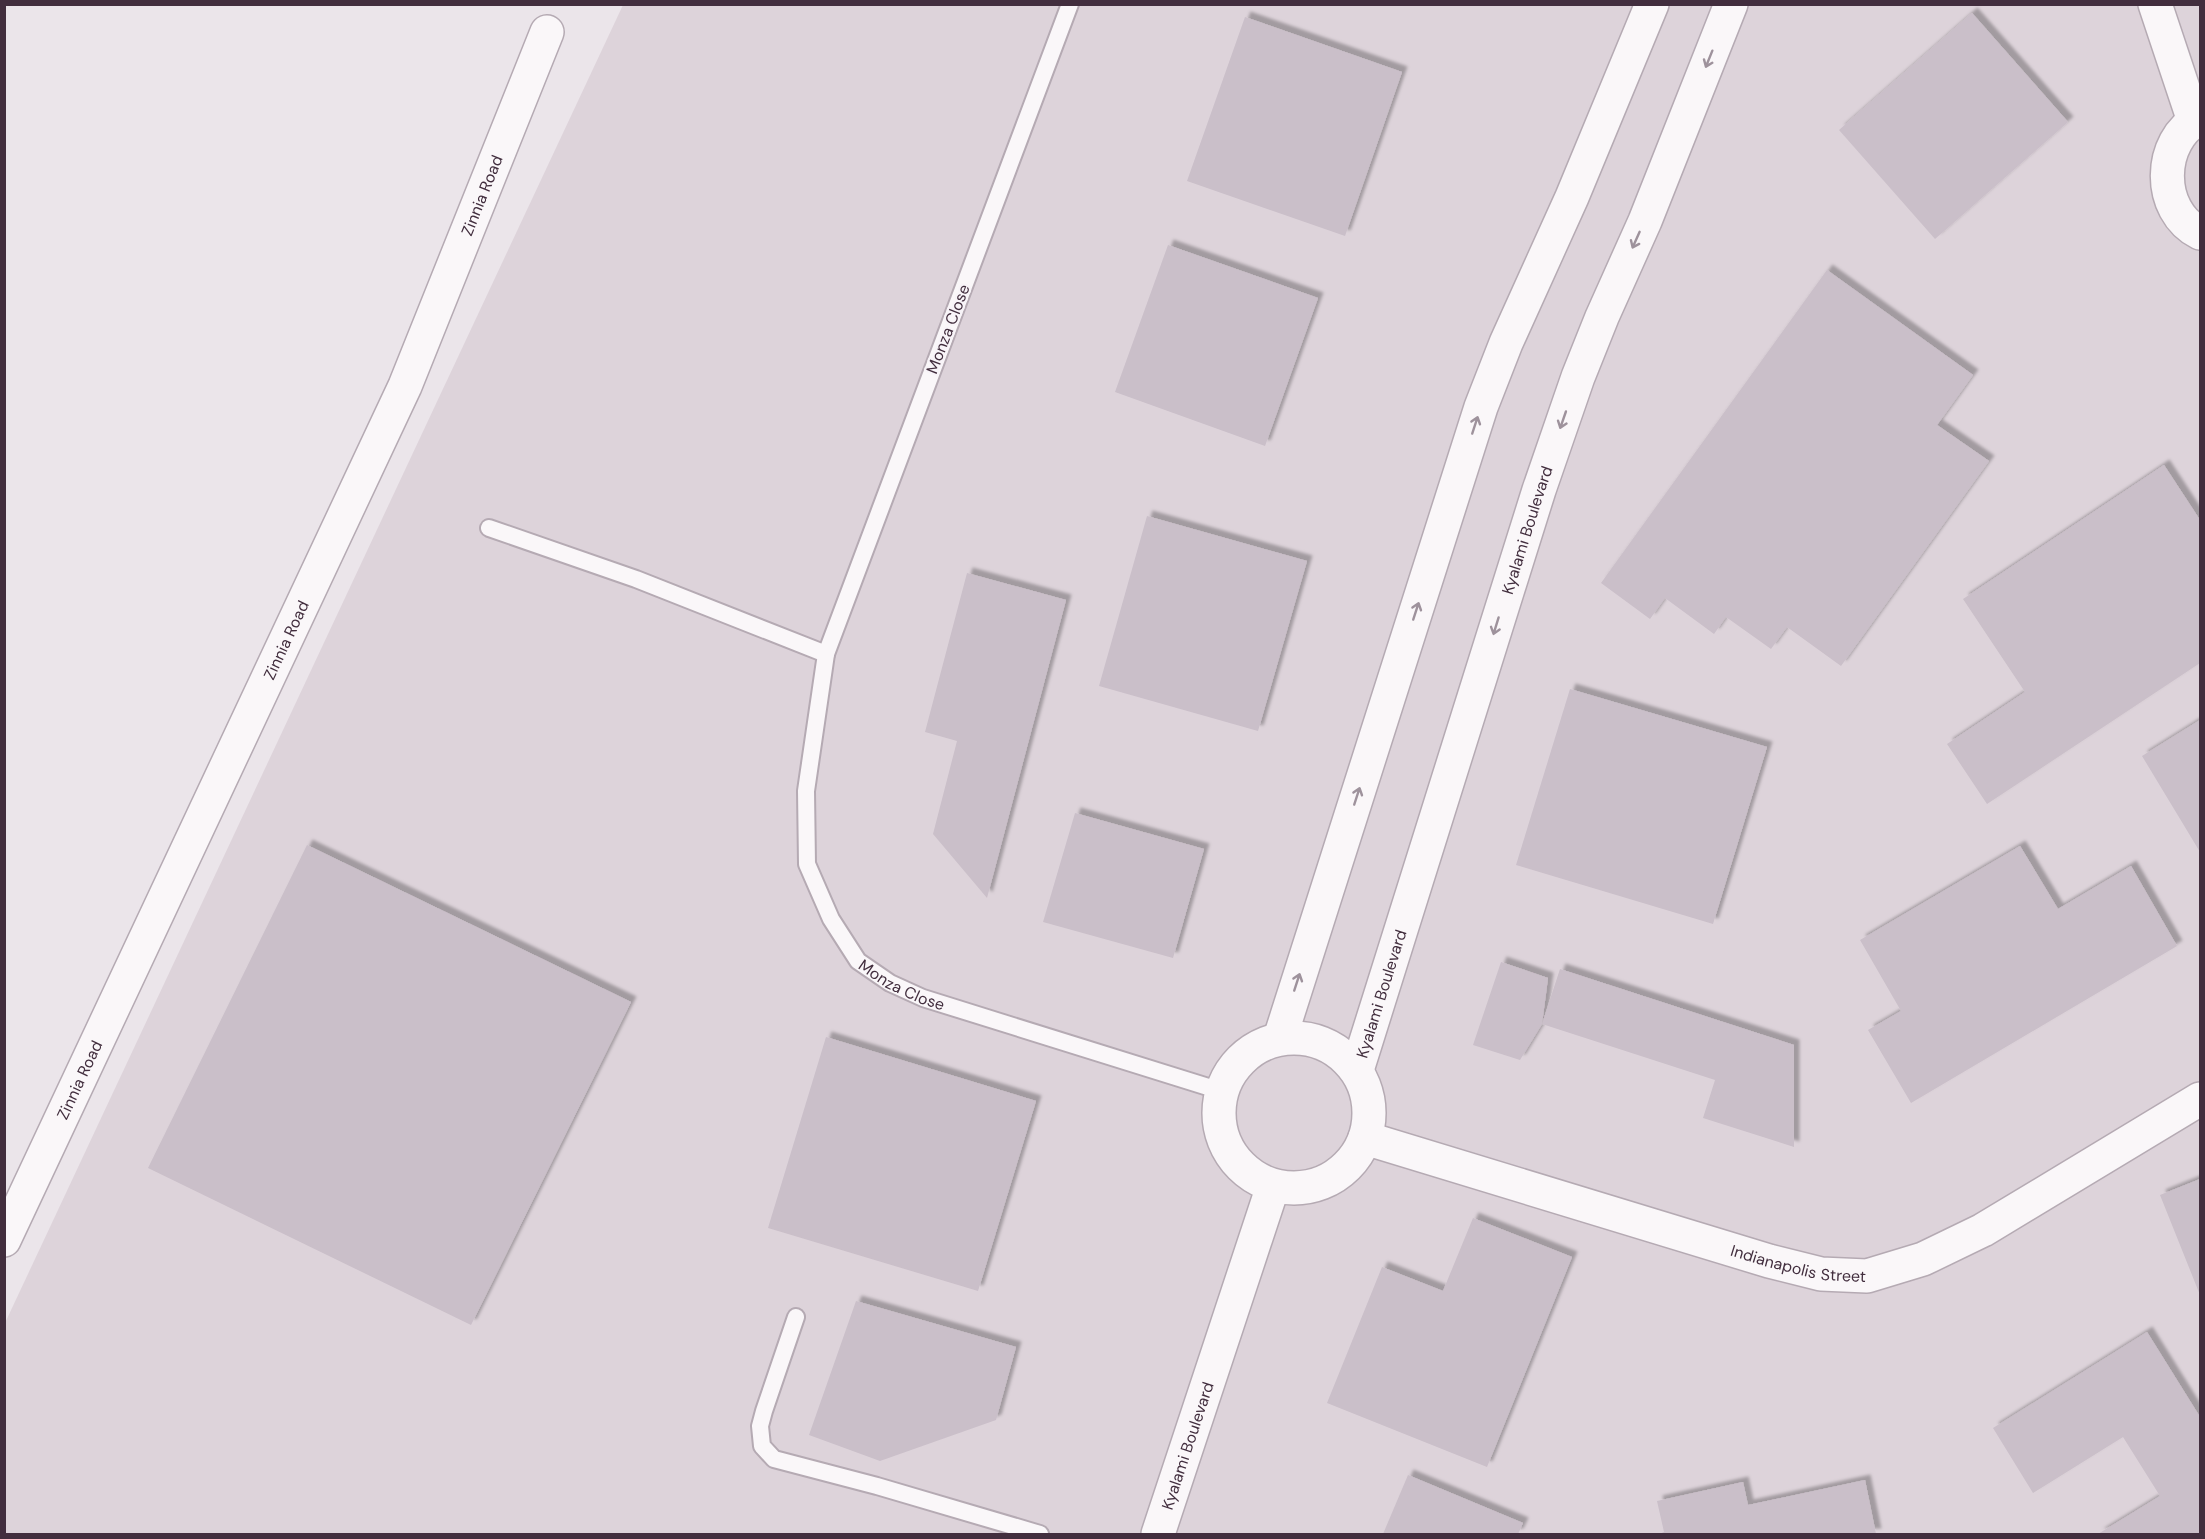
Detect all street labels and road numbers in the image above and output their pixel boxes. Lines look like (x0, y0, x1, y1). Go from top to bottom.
street label: Zinnia Road (456, 152, 507, 239)
street label: Monza Close (921, 281, 975, 377)
street label: Kyalami Boulevard (1496, 463, 1557, 597)
street label: Zinnia Road (258, 597, 313, 683)
street label: Kyalami Boulevard (1351, 927, 1411, 1060)
street label: Monza Close (855, 954, 947, 1015)
street label: Zinnia Road (52, 1037, 107, 1123)
street label: Indianapolis Street (1728, 1239, 1867, 1286)
street label: Kyalami Boulevard (1156, 1379, 1218, 1512)

